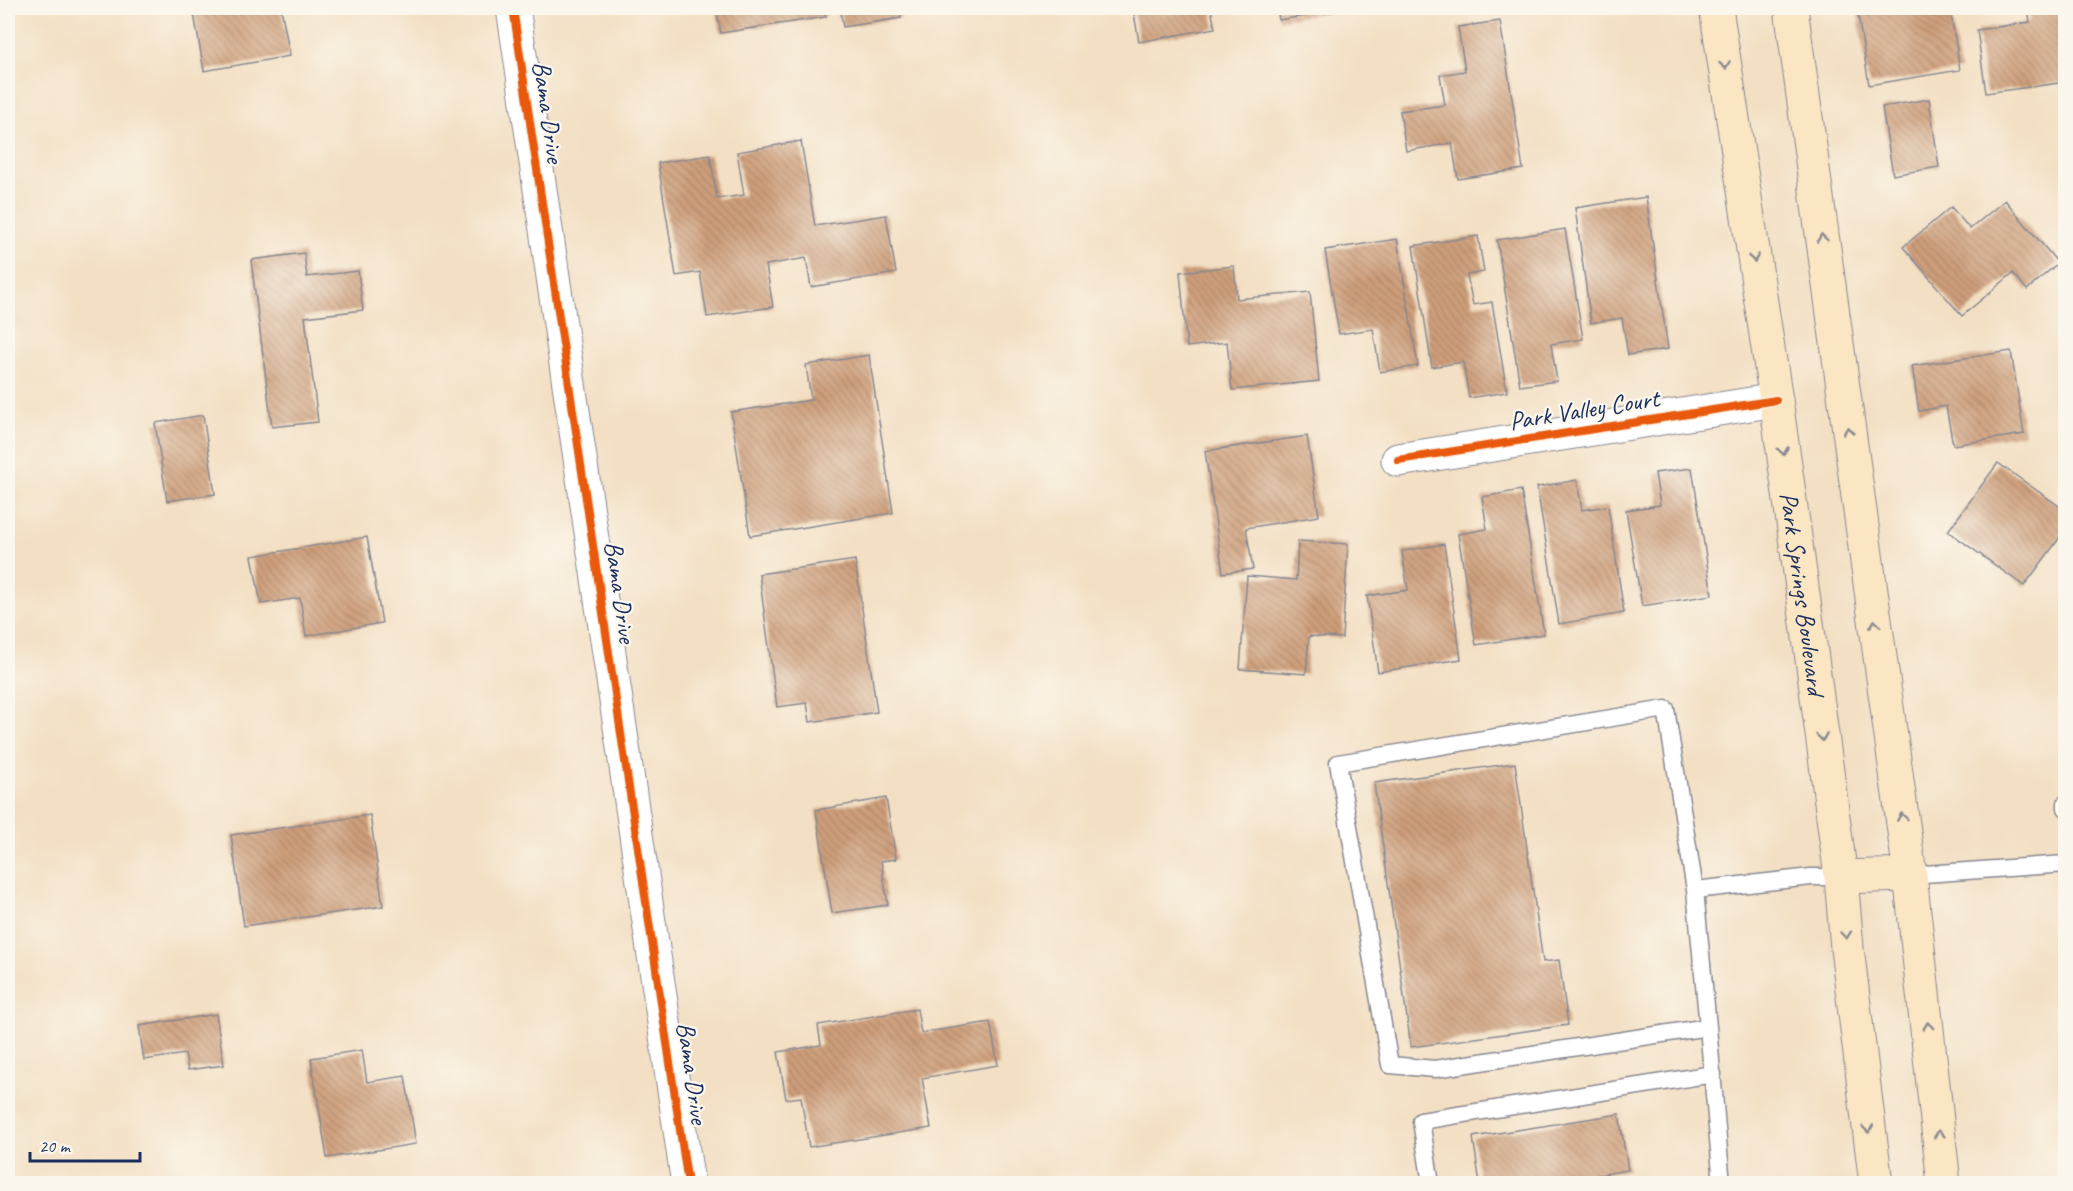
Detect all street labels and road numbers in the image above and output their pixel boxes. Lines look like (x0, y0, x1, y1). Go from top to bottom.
street label: Bama Drive (525, 59, 572, 168)
street label: Park Valley Court (1507, 381, 1664, 438)
street label: Park Springs Boulevard (1772, 490, 1833, 701)
street label: Bama Drive (597, 539, 644, 648)
street label: Bama Drive (669, 1020, 716, 1129)

